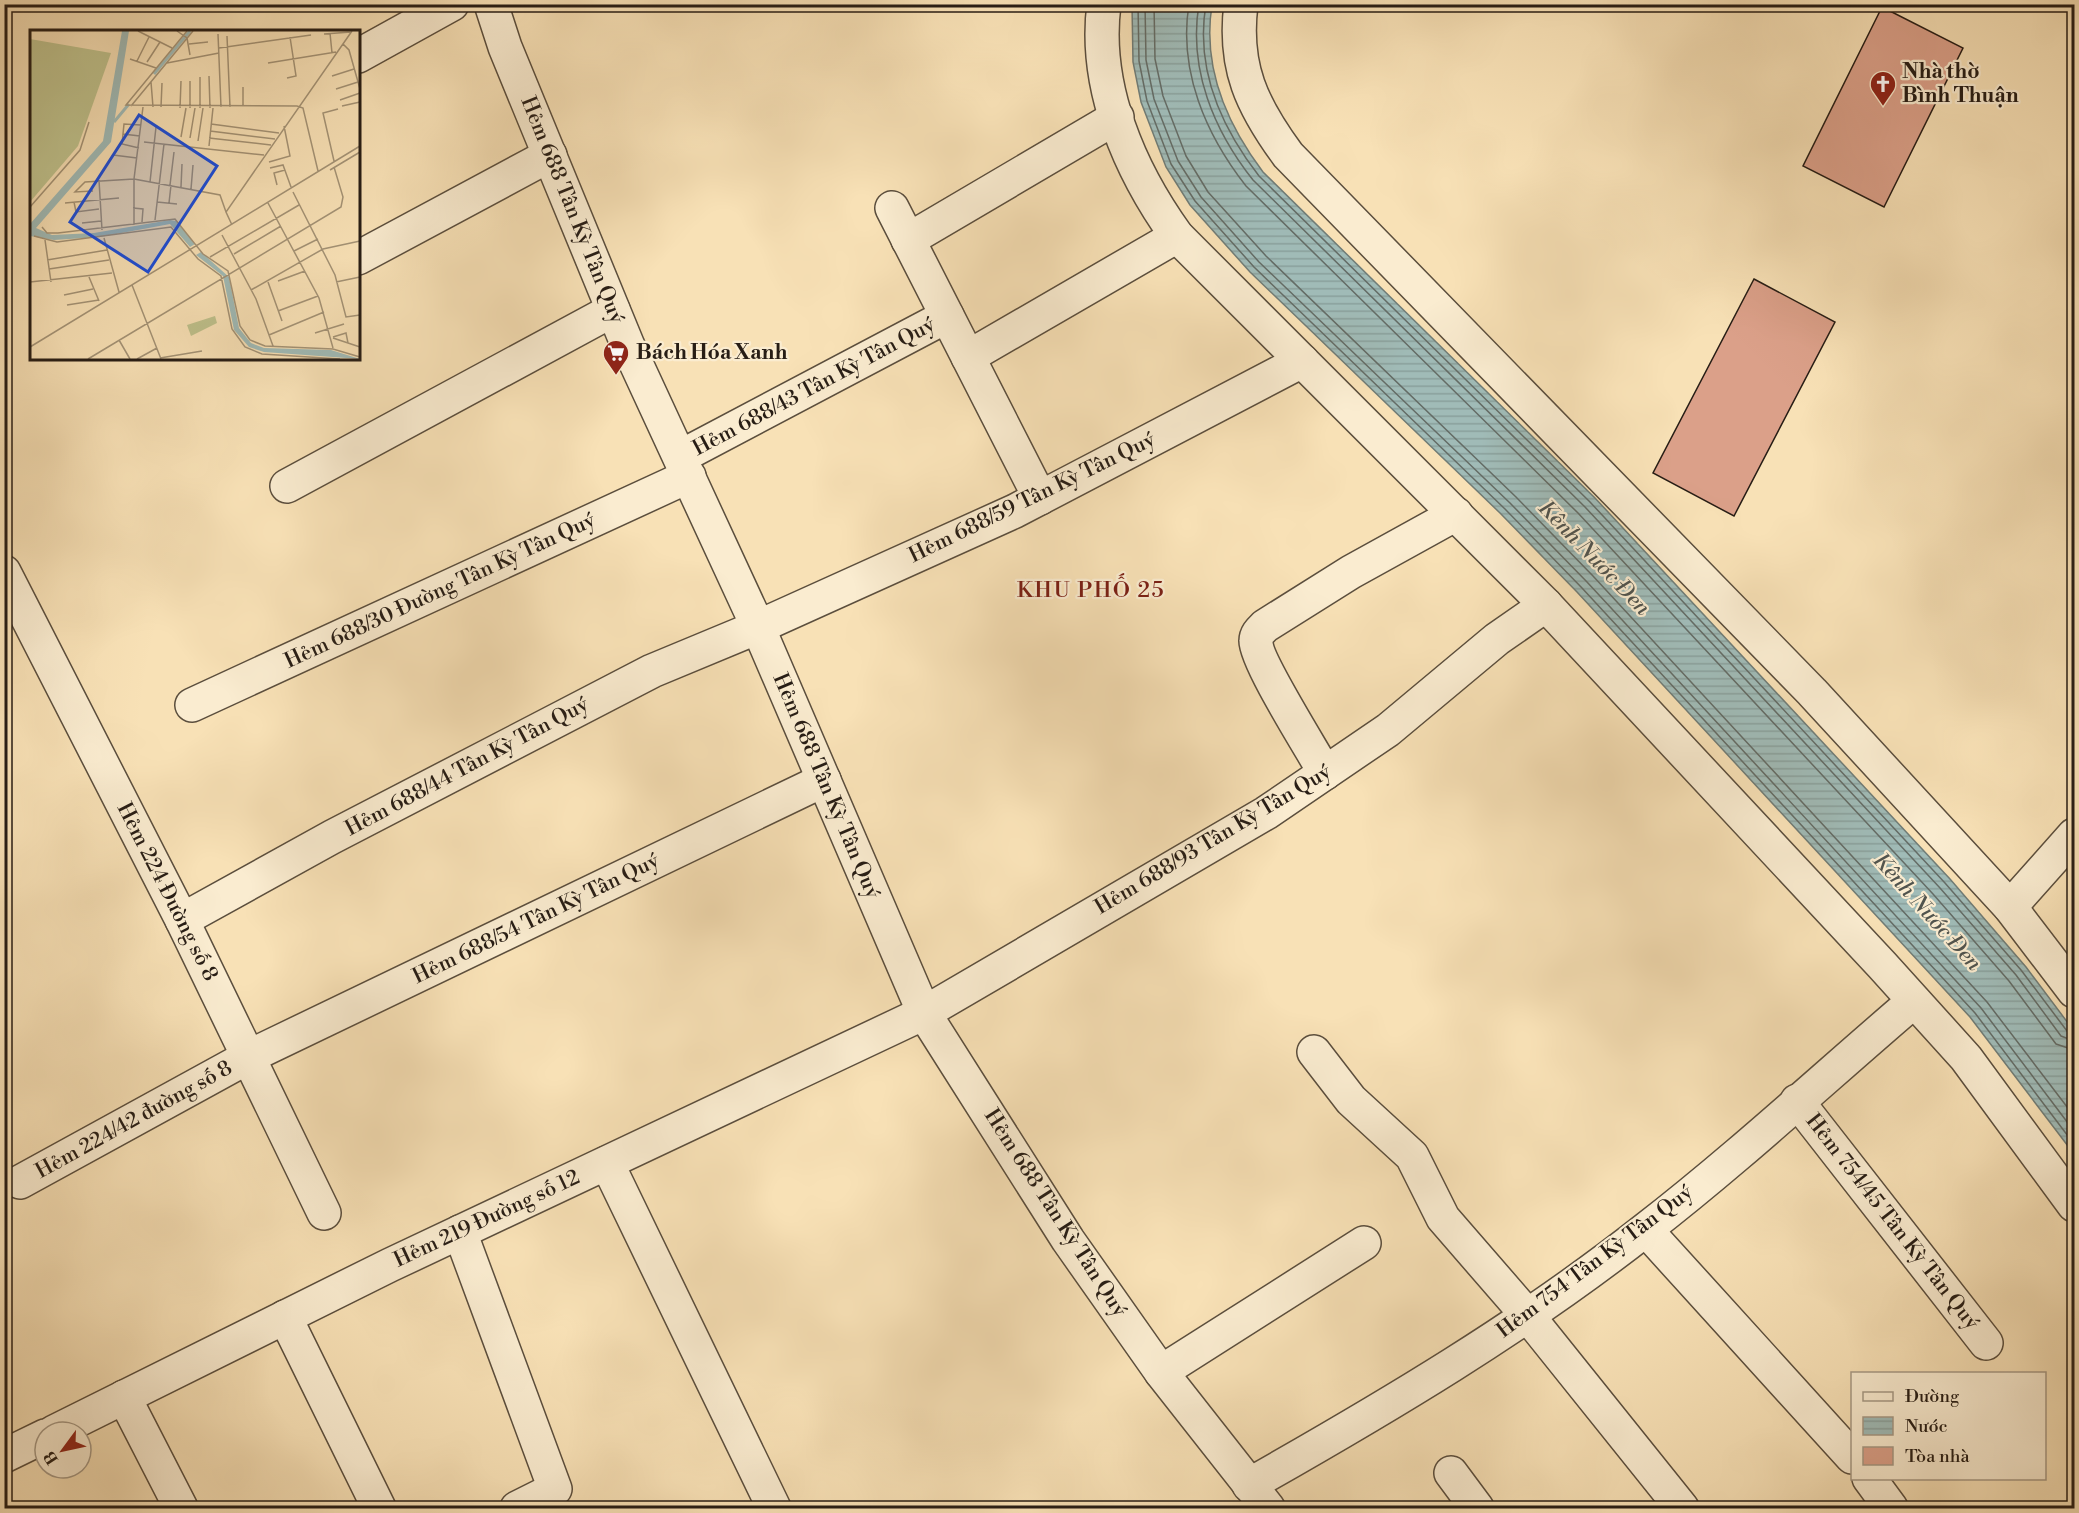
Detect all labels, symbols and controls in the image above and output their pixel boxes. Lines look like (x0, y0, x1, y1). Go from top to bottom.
inset map (30, 30, 360, 360)
place label: Nhà thờ Bình Thuận (1902, 59, 2019, 109)
church icon: Nhà thờ Bình Thuận (1868, 69, 1898, 107)
street label: Hẻm 688 Tân Kỳ Tân Quý (515, 93, 630, 328)
street label: Hẻm 688/43 Tân Kỳ Tân Quý (688, 312, 940, 462)
supermarket icon: Bách Hóa Xanh (601, 338, 631, 376)
place label: Bách Hóa Xanh (636, 340, 787, 366)
street label: Hẻm 688/59 Tân Kỳ Tân Quý (905, 427, 1160, 569)
water label: Kênh Nước Đen (1532, 495, 1656, 622)
street label: Hẻm 688/30 Đường Tân Kỳ Tân Quý (281, 507, 600, 675)
district label: KHU PHỐ 25 (1017, 573, 1165, 604)
street label: Hẻm 688 Tân Kỳ Tân Quý (767, 669, 886, 903)
street label: Hẻm 688/44 Tân Kỳ Tân Quý (341, 691, 594, 842)
street label: Hẻm 688/93 Tân Kỳ Tân Quý (1090, 759, 1336, 921)
street label: Hẻm 224 Đường số 8 (111, 798, 223, 986)
water label: Kênh Nước Đen (1867, 847, 1988, 977)
street label: Hẻm 688/54 Tân Kỳ Tân Quý (409, 848, 664, 990)
street label: Hẻm 224/42 đường số 8 (31, 1055, 237, 1185)
street label: Hẻm 688 Tân Kỳ Tân Quý (978, 1104, 1132, 1322)
street label: Hẻm 754/45 Tân Kỳ Tân Quý (1800, 1109, 1985, 1336)
street label: Hẻm 219 Đường số 12 (390, 1164, 584, 1274)
street label: Hẻm 754 Tân Kỳ Tân Quý (1492, 1179, 1699, 1344)
legend (1851, 1372, 2046, 1480)
text: Đường (1905, 1385, 1960, 1408)
text: Nước (1905, 1415, 1948, 1438)
north arrow (33, 1420, 93, 1480)
text: Tòa nhà (1905, 1445, 1970, 1468)
text: B (40, 1447, 63, 1468)

